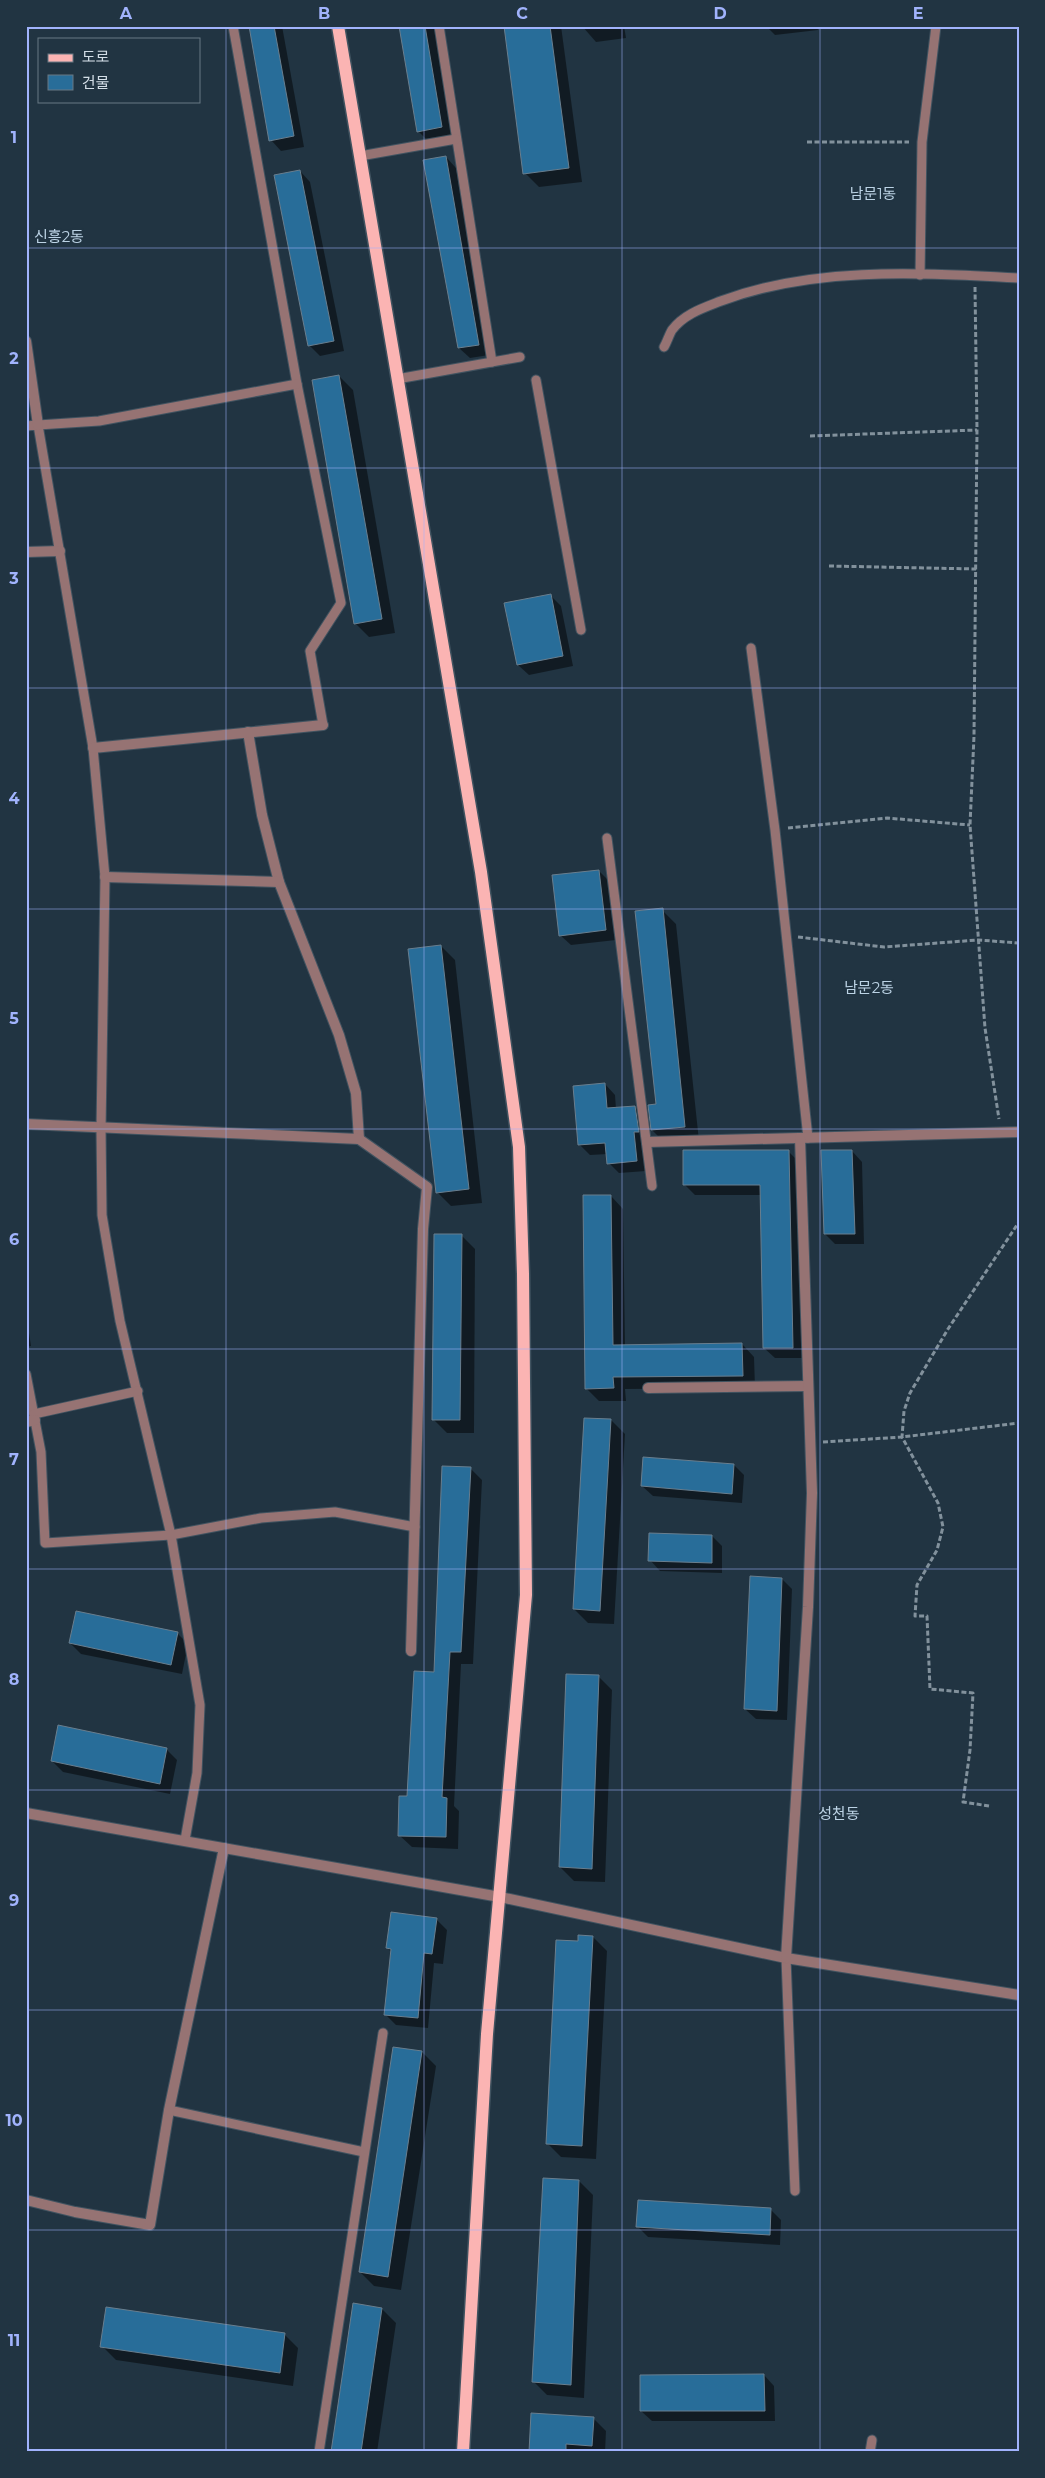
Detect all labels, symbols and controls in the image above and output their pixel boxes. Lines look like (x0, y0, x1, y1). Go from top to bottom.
text: A (119, 4, 133, 23)
text: B (318, 4, 330, 23)
text: C (516, 4, 528, 23)
text: D (713, 4, 727, 23)
text: E (913, 4, 923, 23)
legend (38, 38, 200, 102)
text: 도로 (82, 47, 110, 66)
text: 건물 (82, 73, 110, 92)
text: 1 (11, 128, 17, 147)
district label: 남문1동 (850, 184, 896, 203)
district label: 신흥2동 (34, 227, 84, 246)
text: 2 (9, 349, 19, 368)
text: 3 (8, 569, 19, 588)
text: 4 (8, 789, 20, 808)
district label: 남문2동 (844, 978, 894, 997)
text: 5 (9, 1009, 19, 1028)
text: 6 (9, 1230, 19, 1249)
text: 7 (9, 1450, 19, 1469)
text: 8 (9, 1670, 19, 1689)
district label: 성천동 (818, 1804, 860, 1823)
text: 9 (9, 1891, 19, 1910)
text: 10 (5, 2111, 23, 2130)
text: 11 (8, 2331, 20, 2350)

